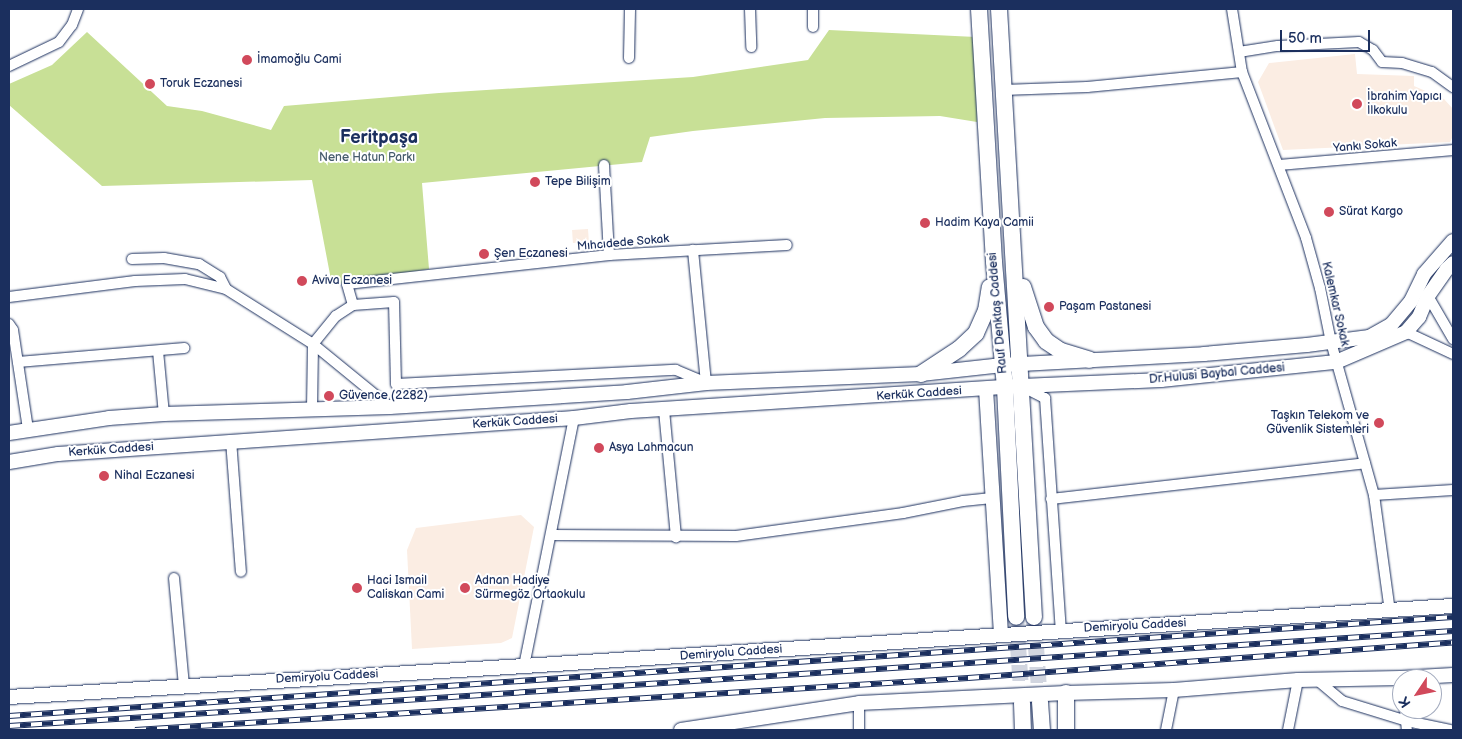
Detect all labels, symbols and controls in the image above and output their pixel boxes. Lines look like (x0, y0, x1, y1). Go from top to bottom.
scale bar (1282, 20, 1372, 52)
text: 50 m (1288, 29, 1322, 48)
place label: İmamoğlu Cami (257, 53, 341, 67)
marker: İmamoğlu Cami (241, 54, 253, 66)
place label: Toruk Eczanesi (160, 77, 242, 91)
marker: Toruk Eczanesi (144, 78, 156, 90)
place label: İbrahim Yapıcı İlkokulu (1367, 90, 1443, 118)
marker: İbrahim Yapıcı İlkokulu (1351, 98, 1363, 110)
district label: Feritpaşa (340, 127, 418, 149)
street label: Yankı Sokak (1333, 136, 1397, 156)
park label: Nene Hatun Parkı (319, 151, 415, 165)
place label: Tepe Bilişim (545, 175, 611, 189)
marker: Tepe Bilişim (529, 176, 541, 188)
place label: Sürat Kargo (1339, 205, 1403, 219)
marker: Sürat Kargo (1323, 206, 1335, 218)
place label: Hadim Kaya Camii (935, 216, 1034, 230)
marker: Hadim Kaya Camii (919, 217, 931, 229)
street label: Mıhcıdede Sokak (576, 232, 670, 254)
place label: Şen Eczanesi (494, 247, 568, 261)
marker: Şen Eczanesi (478, 248, 490, 260)
street label: Rauf Denktaş Caddesi (986, 252, 1010, 374)
street label: Kalemkar Sokak (1318, 260, 1352, 348)
place label: Aviva Eczanesi (312, 274, 392, 288)
marker: Aviva Eczanesi (296, 275, 308, 287)
place label: Paşam Pastanesi (1059, 300, 1151, 314)
marker: Paşam Pastanesi (1043, 301, 1055, 313)
street label: Dr.Hulusi Baybal Caddesi (1148, 361, 1286, 387)
street label: Kerkük Caddesi (876, 384, 962, 404)
place label: Güvence (2282) (339, 389, 428, 403)
marker: Güvence (2282) (323, 390, 335, 402)
place label: Taşkın Telekom ve Güvenlik Sistemleri (1266, 409, 1369, 437)
street label: Kerkük Caddesi (472, 412, 558, 432)
marker: Taşkın Telekom ve Güvenlik Sistemleri (1373, 417, 1385, 429)
street label: Kerkük Caddesi (68, 440, 154, 460)
place label: Asya Lahmacun (609, 441, 694, 455)
marker: Asya Lahmacun (593, 442, 605, 454)
place label: Nihal Eczanesi (114, 469, 194, 483)
marker: Nihal Eczanesi (98, 470, 110, 482)
place label: Haci Ismail Caliskan Cami (367, 574, 444, 602)
place label: Adnan Hadiye Sürmegöz Ortaokulu (475, 574, 585, 602)
marker: Haci Ismail Caliskan Cami (351, 582, 363, 594)
marker: Adnan Hadiye Sürmegöz Ortaokulu (459, 582, 471, 594)
street label: Demiryolu Caddesi (1083, 616, 1187, 636)
street label: Demiryolu Caddesi (679, 642, 783, 664)
street label: Demiryolu Caddesi (275, 667, 379, 687)
north arrow (1392, 669, 1442, 719)
text: K (1395, 693, 1415, 711)

